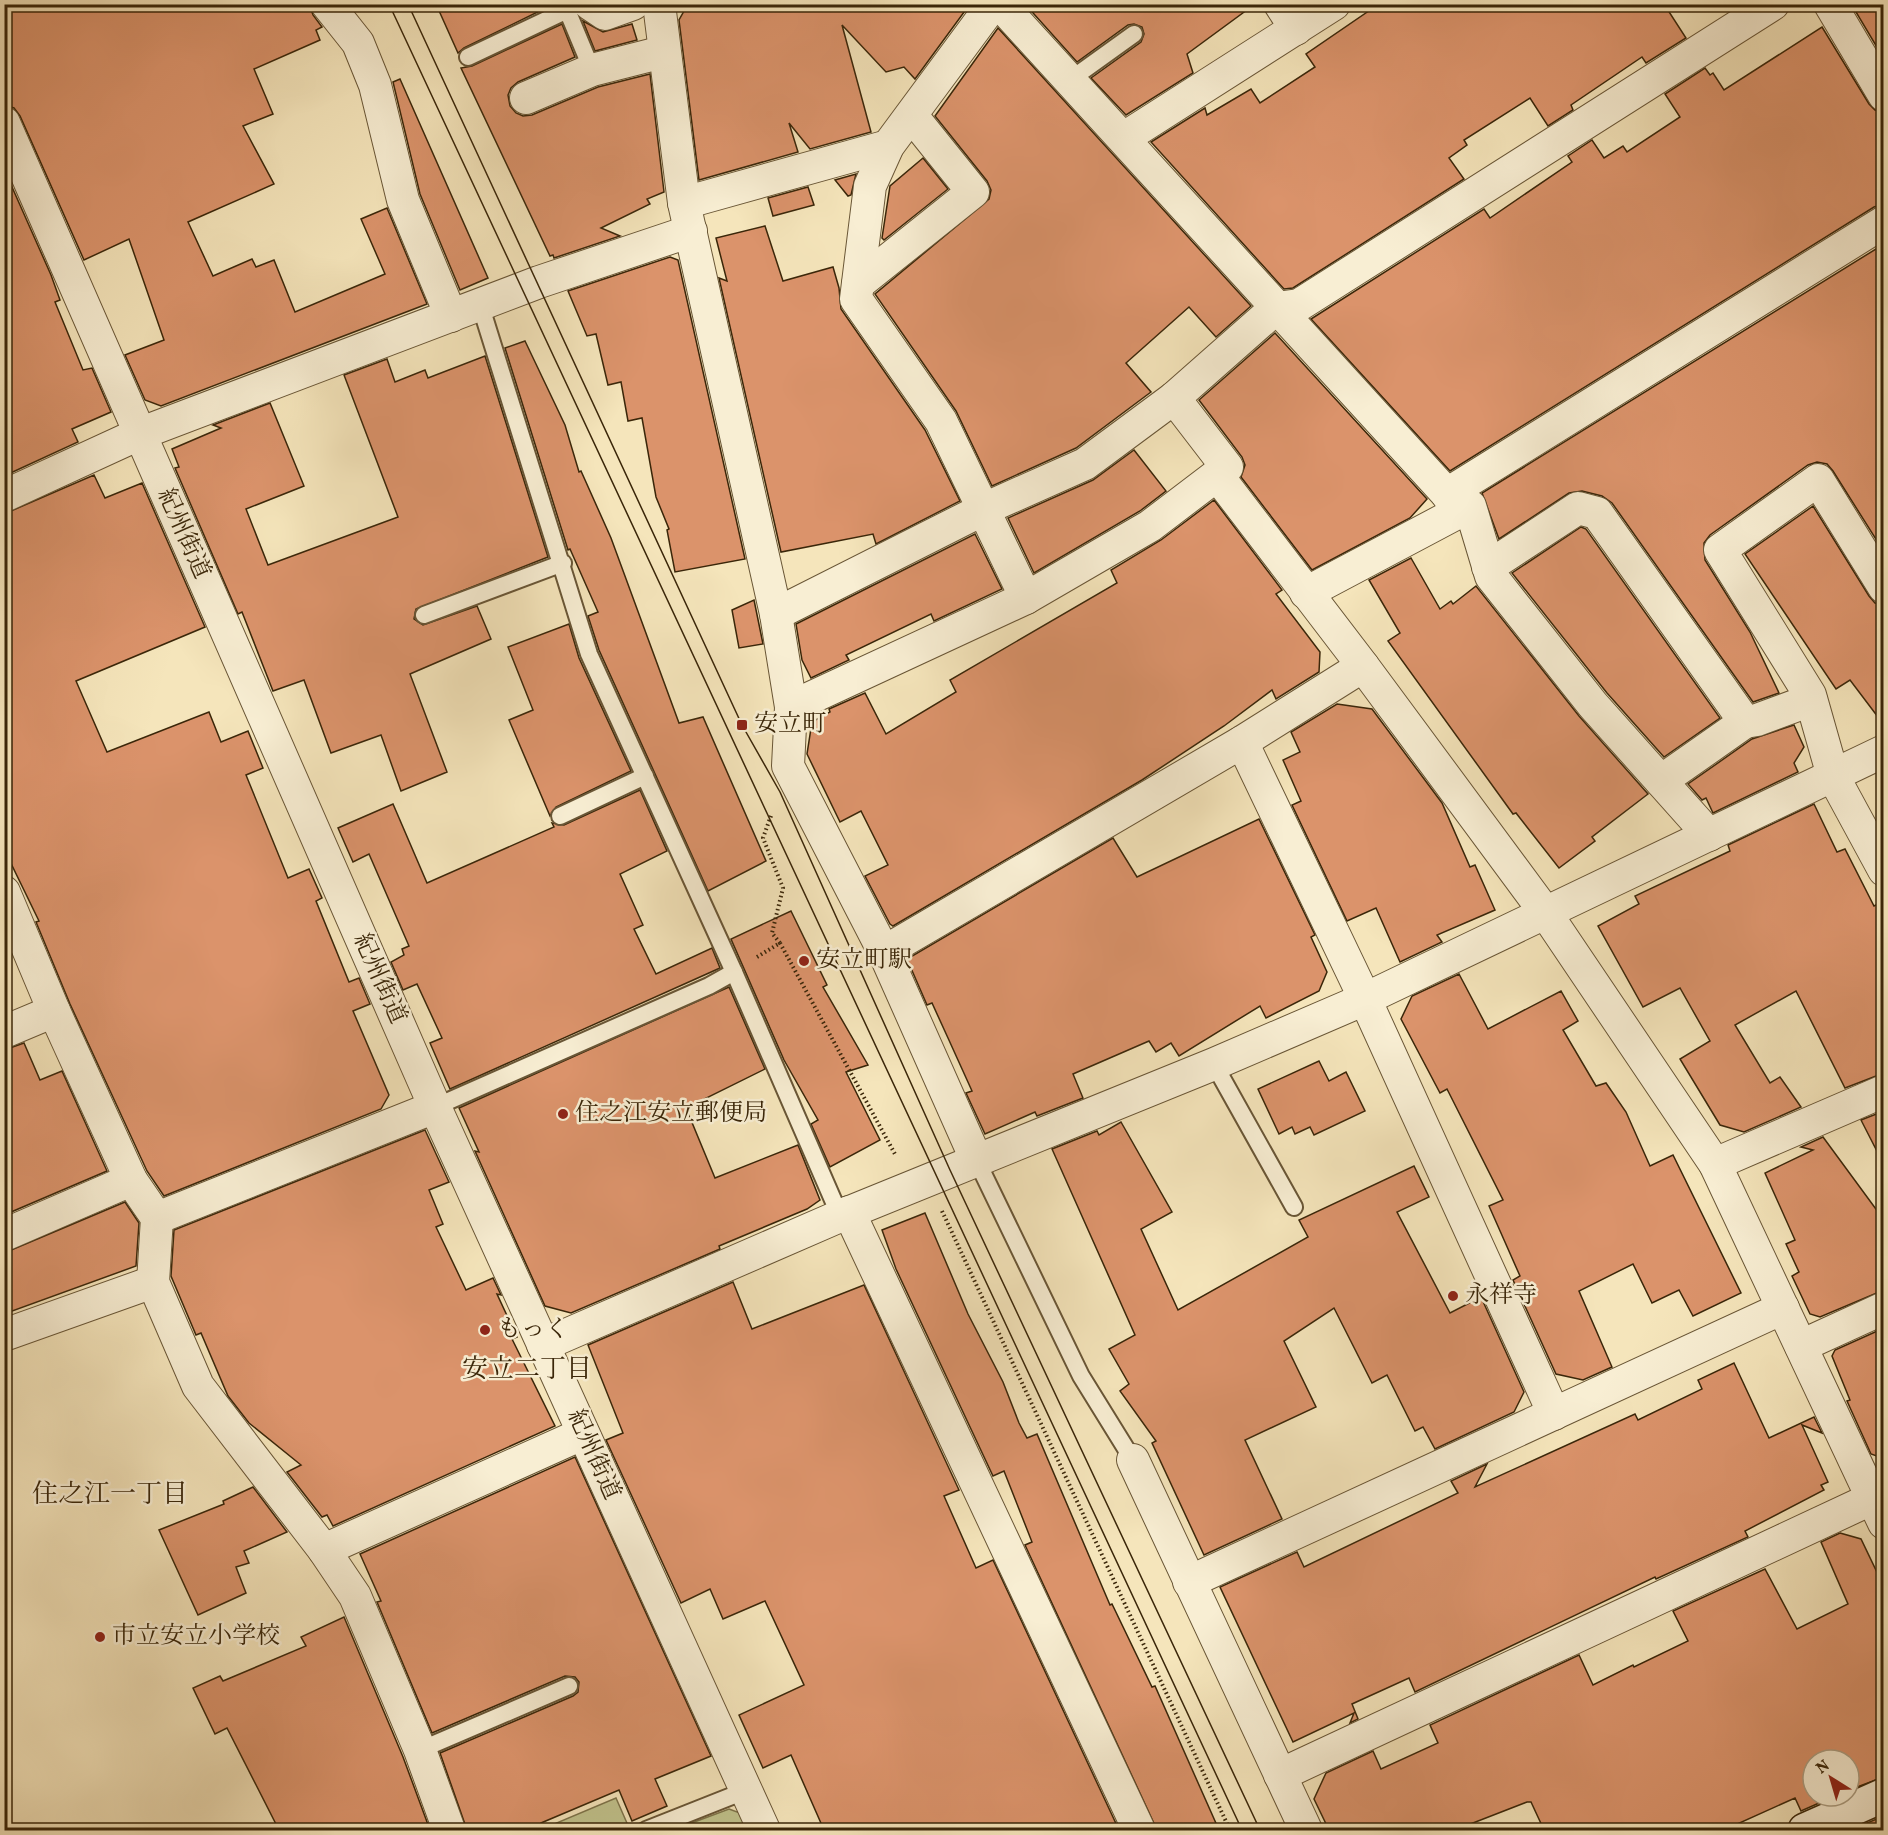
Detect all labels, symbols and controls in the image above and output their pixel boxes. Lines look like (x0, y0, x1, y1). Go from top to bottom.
street label: 紀州街道 (148, 483, 218, 585)
place label: 安立町 (754, 708, 826, 742)
marker: 安立町 (735, 718, 749, 732)
street label: 紀州街道 (344, 928, 414, 1030)
place label: 安立町駅 (816, 944, 912, 978)
marker: 安立町駅 (797, 954, 811, 968)
place label: 住之江安立郵便局 (575, 1097, 767, 1131)
marker: 住之江安立郵便局 (556, 1107, 570, 1121)
place label: 永祥寺 (1465, 1279, 1537, 1313)
marker: 永祥寺 (1446, 1289, 1460, 1303)
place label: もっく (497, 1313, 569, 1347)
marker: もっく (478, 1323, 492, 1337)
district label: 安立二丁目 (462, 1352, 592, 1388)
street label: 紀州街道 (558, 1404, 628, 1506)
district label: 住之江一丁目 (32, 1477, 188, 1513)
place label: 市立安立小学校 (112, 1620, 280, 1654)
marker: 市立安立小学校 (93, 1630, 107, 1644)
north arrow (1801, 1748, 1861, 1808)
text: N (1812, 1755, 1835, 1780)

